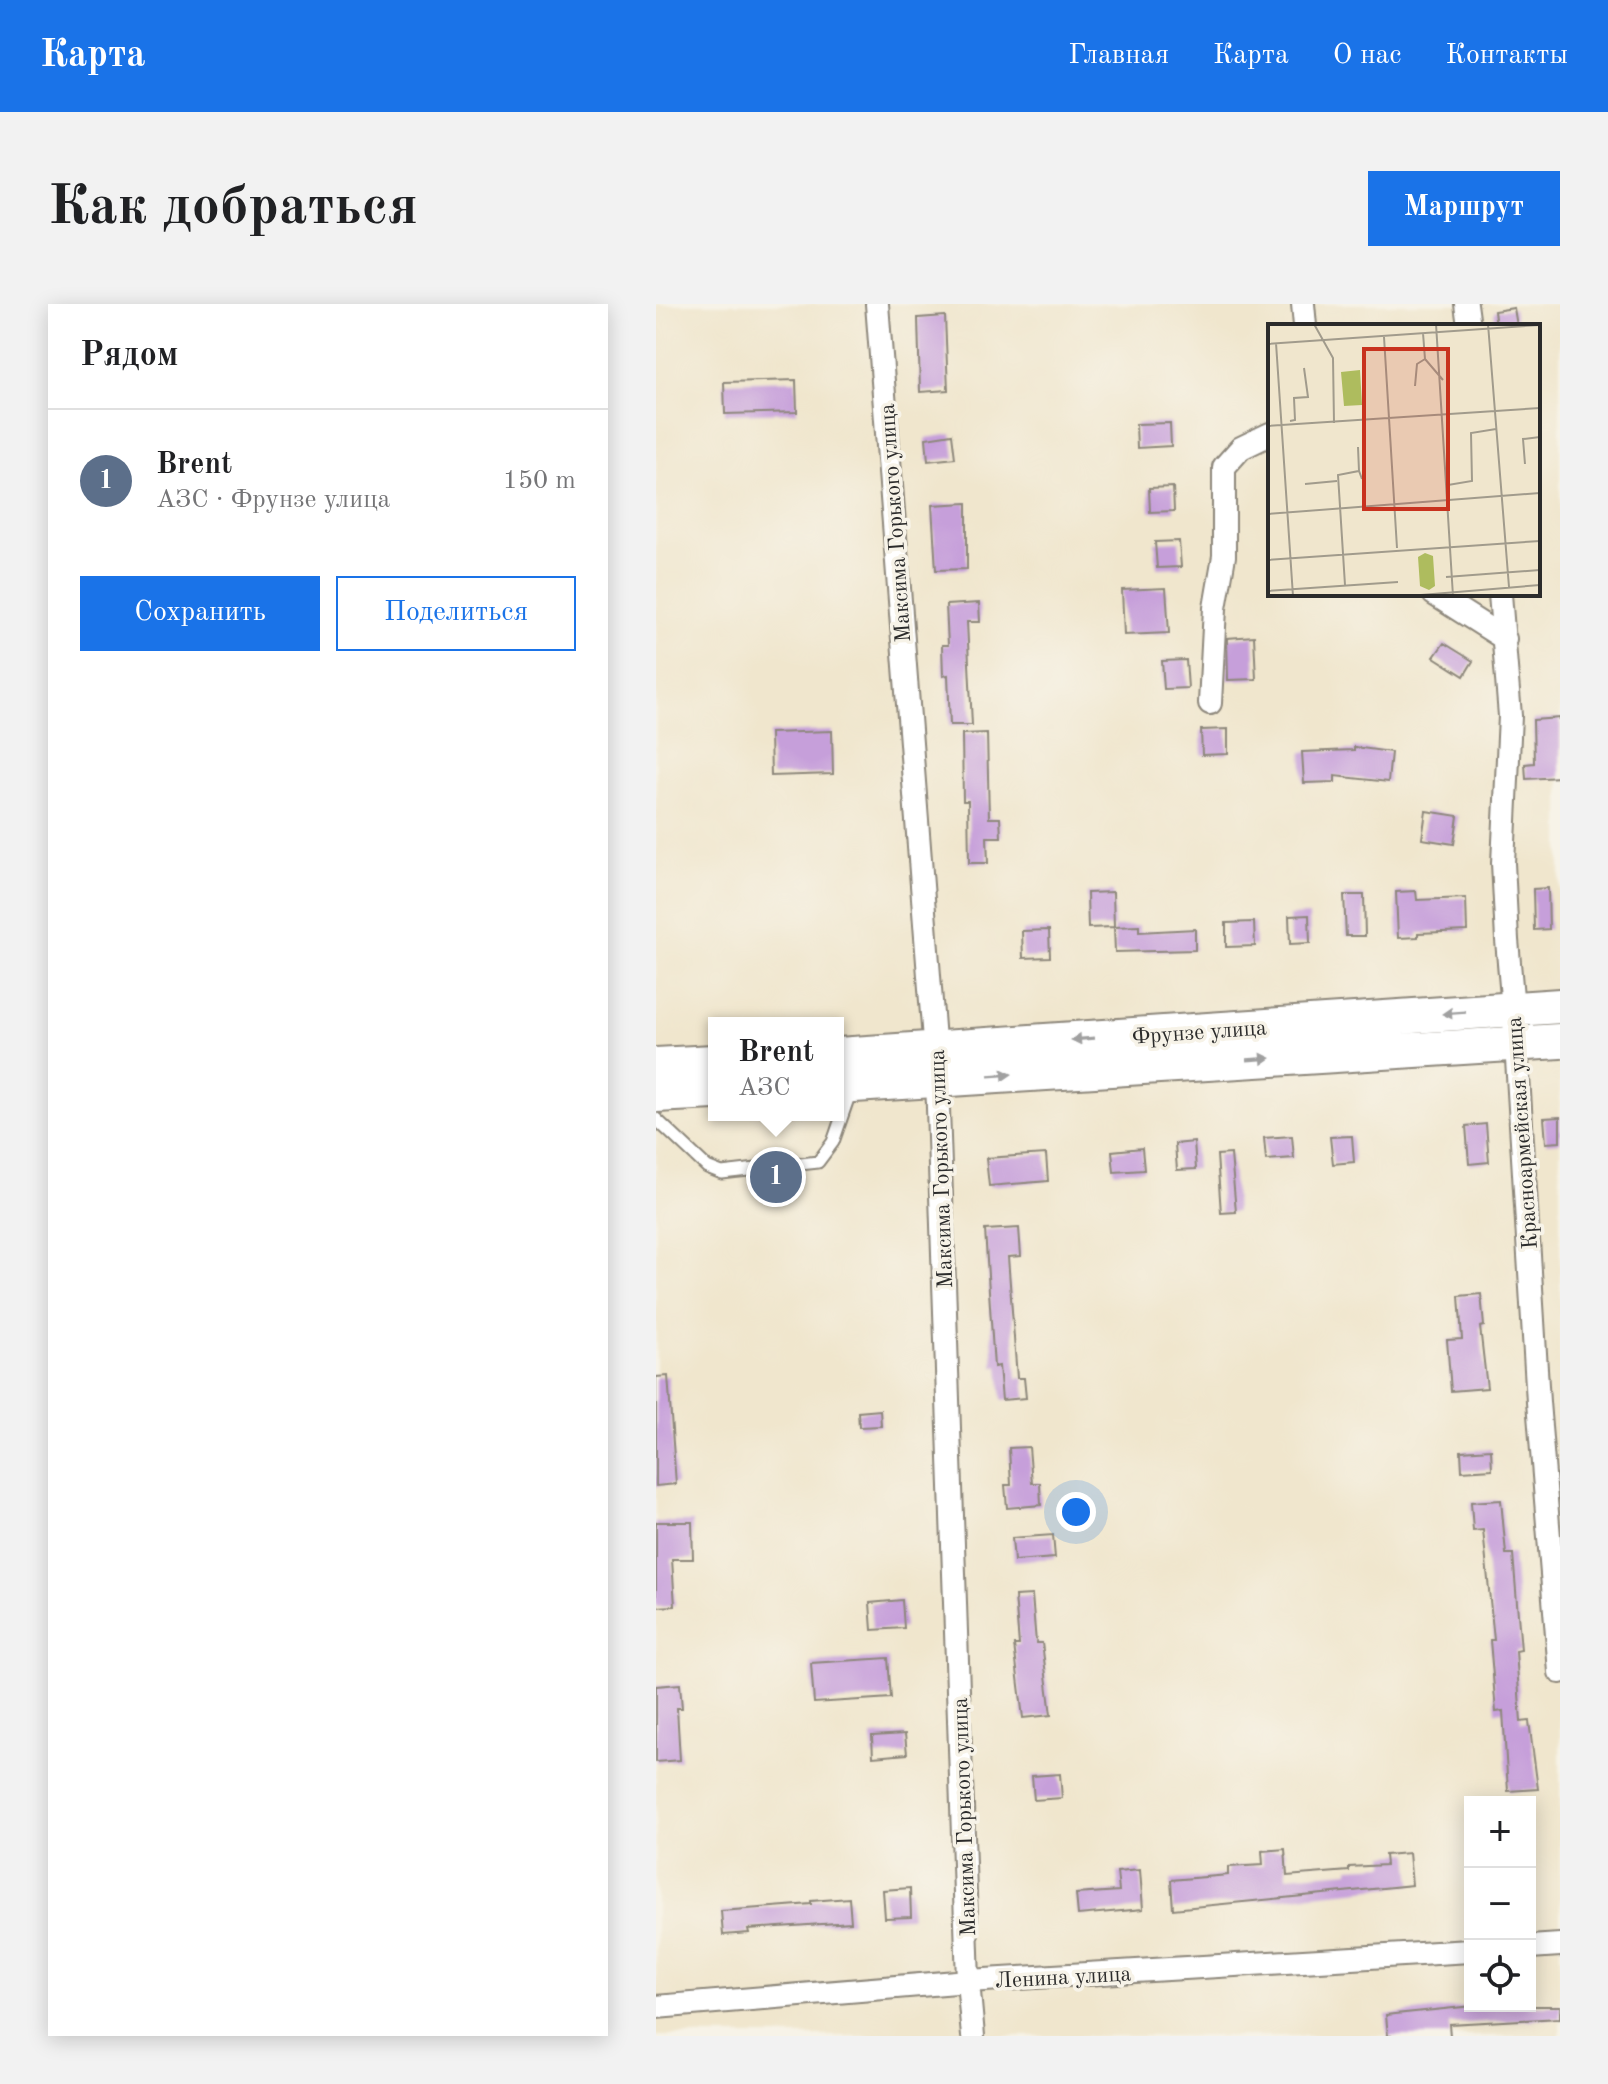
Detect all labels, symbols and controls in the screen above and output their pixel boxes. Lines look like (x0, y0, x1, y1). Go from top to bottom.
text: Карта (40, 37, 146, 75)
text: Главная (1068, 42, 1169, 70)
text: Карта (1213, 42, 1289, 70)
text: О нас (1333, 42, 1402, 70)
text: Контакты (1446, 42, 1568, 70)
button: Маршрут (1368, 171, 1560, 246)
text: Как добраться (48, 180, 418, 236)
inset map (1268, 324, 1540, 596)
text: Рядом (80, 339, 179, 373)
street label: Максима Горького улица (877, 403, 915, 643)
text: Brent (156, 450, 232, 480)
text: 1 (98, 468, 114, 494)
text: 150 m (503, 468, 576, 494)
text: АЗС · Фрунзе улица (156, 487, 390, 513)
button: Сохранить (80, 576, 320, 651)
button: Поделиться (336, 576, 576, 651)
one-way arrow (1441, 1007, 1466, 1020)
street label: Красноармейская улица (1504, 1016, 1542, 1250)
popup (708, 1017, 844, 1121)
street label: Фрунзе улица (1131, 1017, 1267, 1049)
one-way arrow (1070, 1033, 1095, 1046)
text: Brent (738, 1038, 814, 1068)
street label: Максима Горького улица (927, 1049, 957, 1289)
one-way arrow (1247, 1052, 1272, 1065)
one-way arrow (988, 1069, 1013, 1082)
text: АЗС (738, 1075, 791, 1101)
pin: 1 (750, 1147, 802, 1207)
your location (1056, 1492, 1096, 1532)
street label: Максима Горького улица (950, 1697, 980, 1937)
map controls (1464, 1796, 1536, 2012)
button: + (1464, 1796, 1536, 1868)
button: − (1464, 1868, 1536, 1940)
button: locate (1464, 1940, 1536, 2012)
street label: Ленина улица (994, 1963, 1132, 1993)

